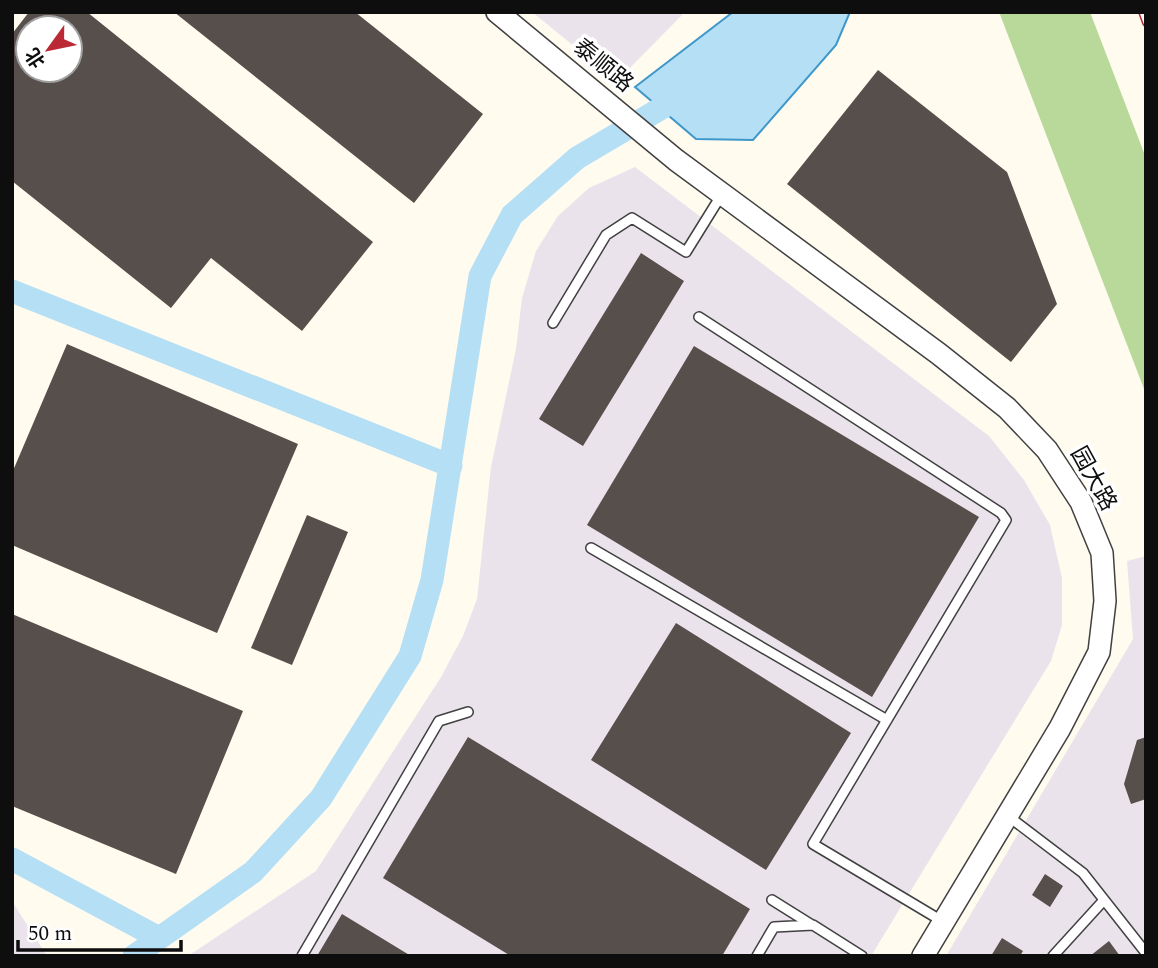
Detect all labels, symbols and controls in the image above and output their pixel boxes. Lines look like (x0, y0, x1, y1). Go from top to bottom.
north arrow (14, 14, 84, 84)
street label: 泰顺路 (565, 31, 641, 101)
text: 北 (19, 42, 53, 73)
street label: 园大路 (1061, 440, 1125, 518)
scale bar (18, 908, 180, 952)
text: 50 m (28, 918, 72, 950)

